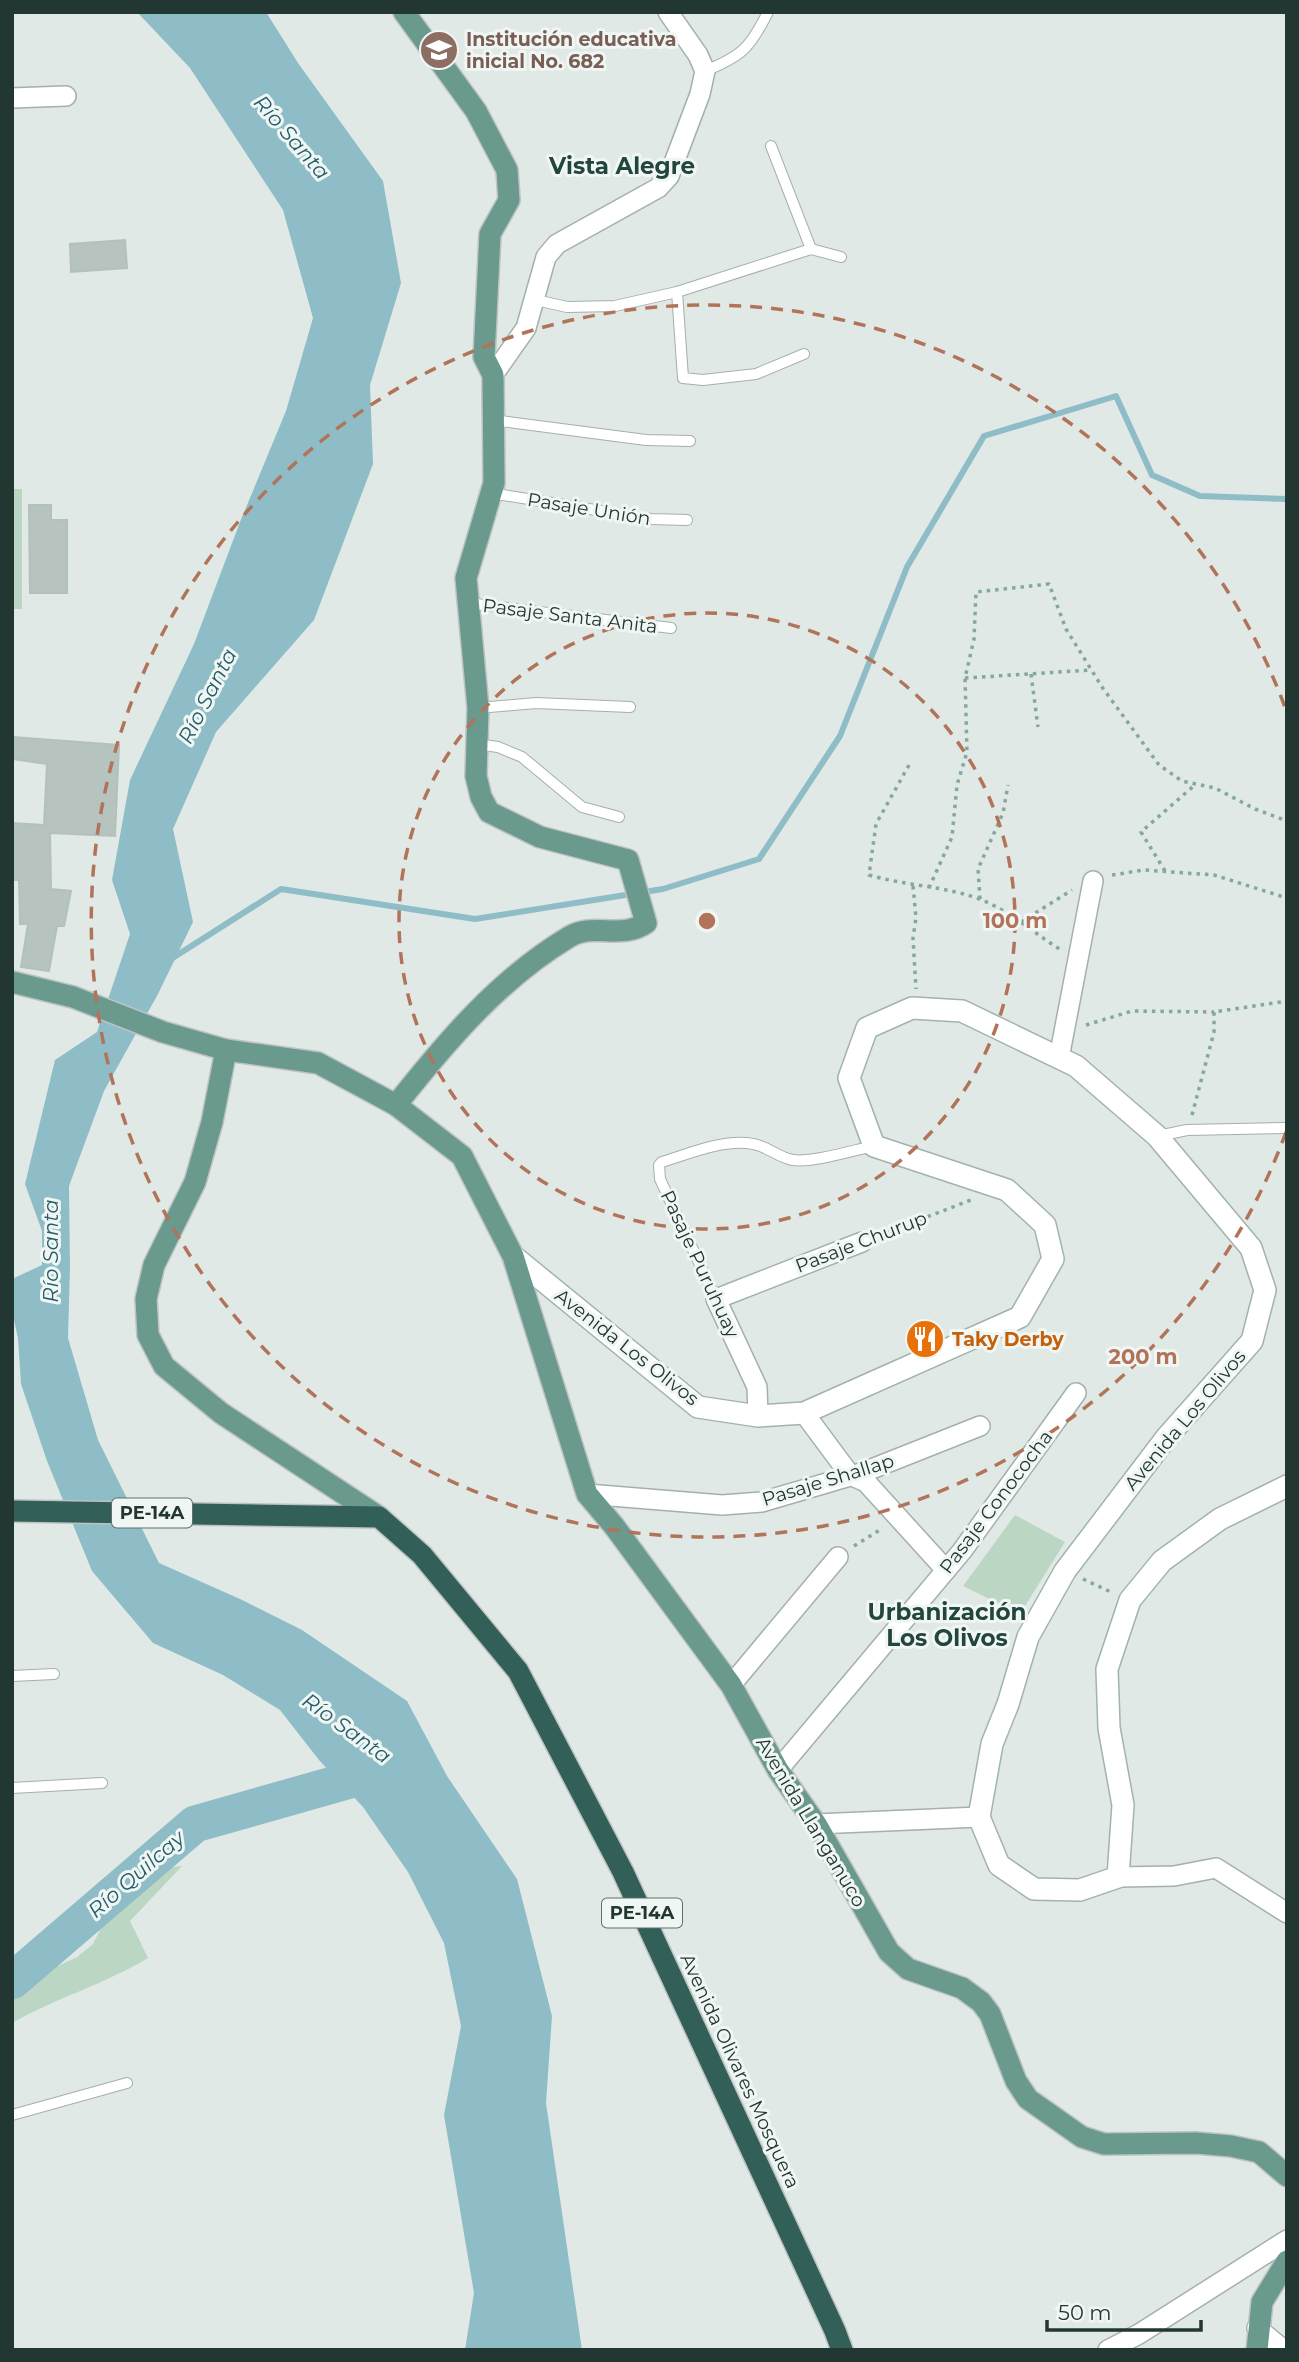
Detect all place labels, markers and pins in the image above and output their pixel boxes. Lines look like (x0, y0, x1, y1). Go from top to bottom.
place label: Institución educativa inicial No. 682 (466, 28, 676, 73)
school or university icon: Institución educativa inicial No. 682 (418, 29, 460, 71)
centre of rings (695, 909, 719, 933)
restaurant icon: Taky Derby (904, 1318, 946, 1360)
place label: Taky Derby (952, 1328, 1064, 1351)

